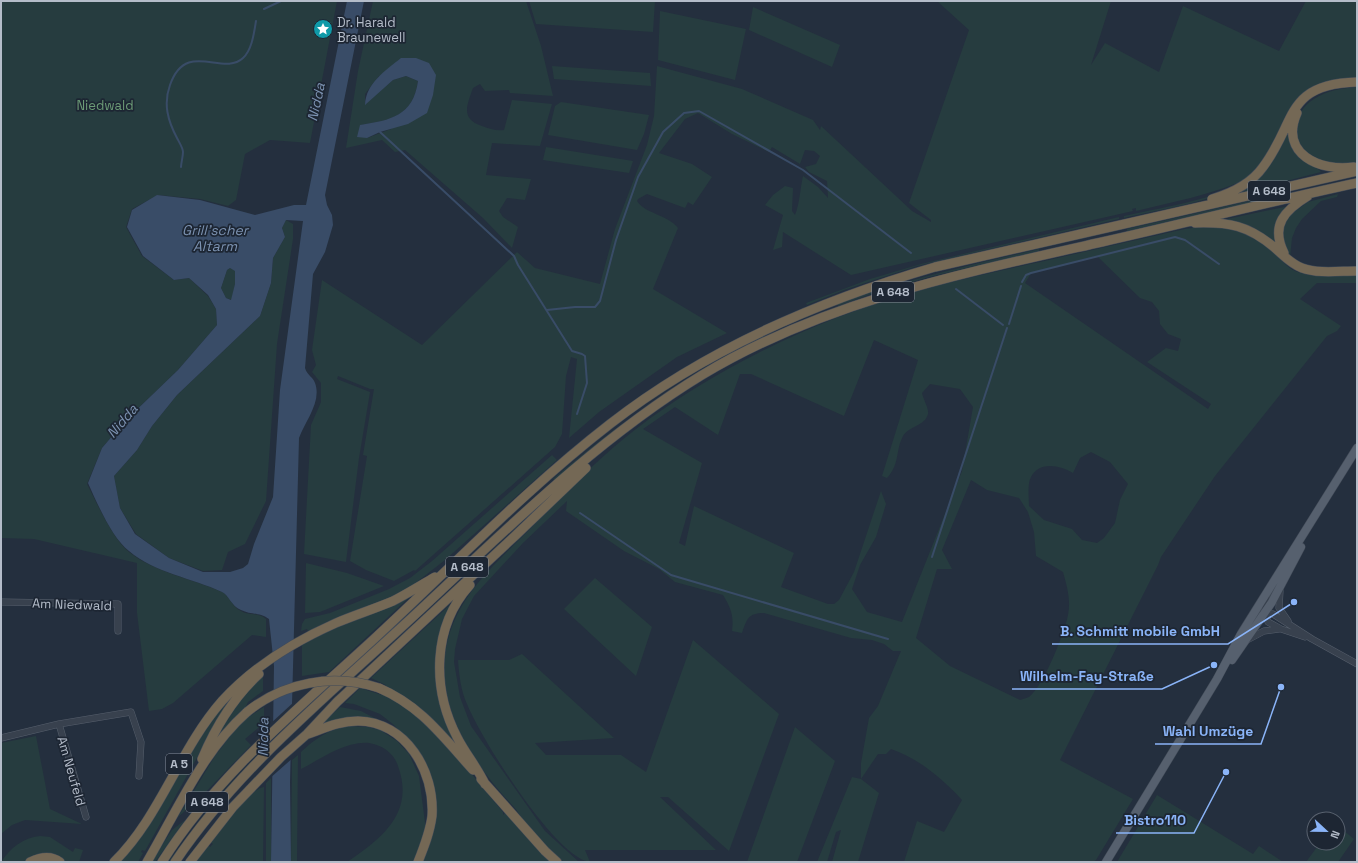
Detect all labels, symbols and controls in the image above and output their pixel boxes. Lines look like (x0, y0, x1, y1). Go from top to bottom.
place label: Dr. Harald Braunewell (337, 14, 405, 46)
place icon: Dr. Harald Braunewell (312, 18, 334, 40)
water label: Nidda (303, 80, 329, 123)
park label: Niedwald (76, 97, 134, 114)
road number: A 648 (1248, 181, 1290, 201)
water label: Grill’scher Altarm (182, 221, 250, 255)
road number: A 648 (872, 282, 914, 302)
water label: Nidda (103, 400, 142, 442)
road number: A 648 (446, 557, 488, 577)
street label: Am Niedwald (32, 595, 112, 614)
callout: B. Schmitt mobile GmbH (1052, 618, 1228, 644)
text: B. Schmitt mobile GmbH (1060, 622, 1220, 640)
callout: Wilhelm-Fay-Straße (1012, 663, 1162, 689)
text: Wilhelm-Fay-Straße (1020, 667, 1154, 685)
water label: Nidda (254, 716, 272, 757)
callout: Wahl Umzüge (1155, 718, 1261, 744)
text: Wahl Umzüge (1163, 722, 1253, 740)
street label: Am Neufeld (53, 734, 90, 808)
road number: A 5 (166, 754, 192, 774)
road number: A 648 (186, 792, 228, 812)
callout: Bistro110 (1116, 807, 1194, 833)
text: Bistro110 (1124, 811, 1186, 829)
north arrow (1306, 811, 1346, 851)
text: N (1327, 829, 1343, 841)

